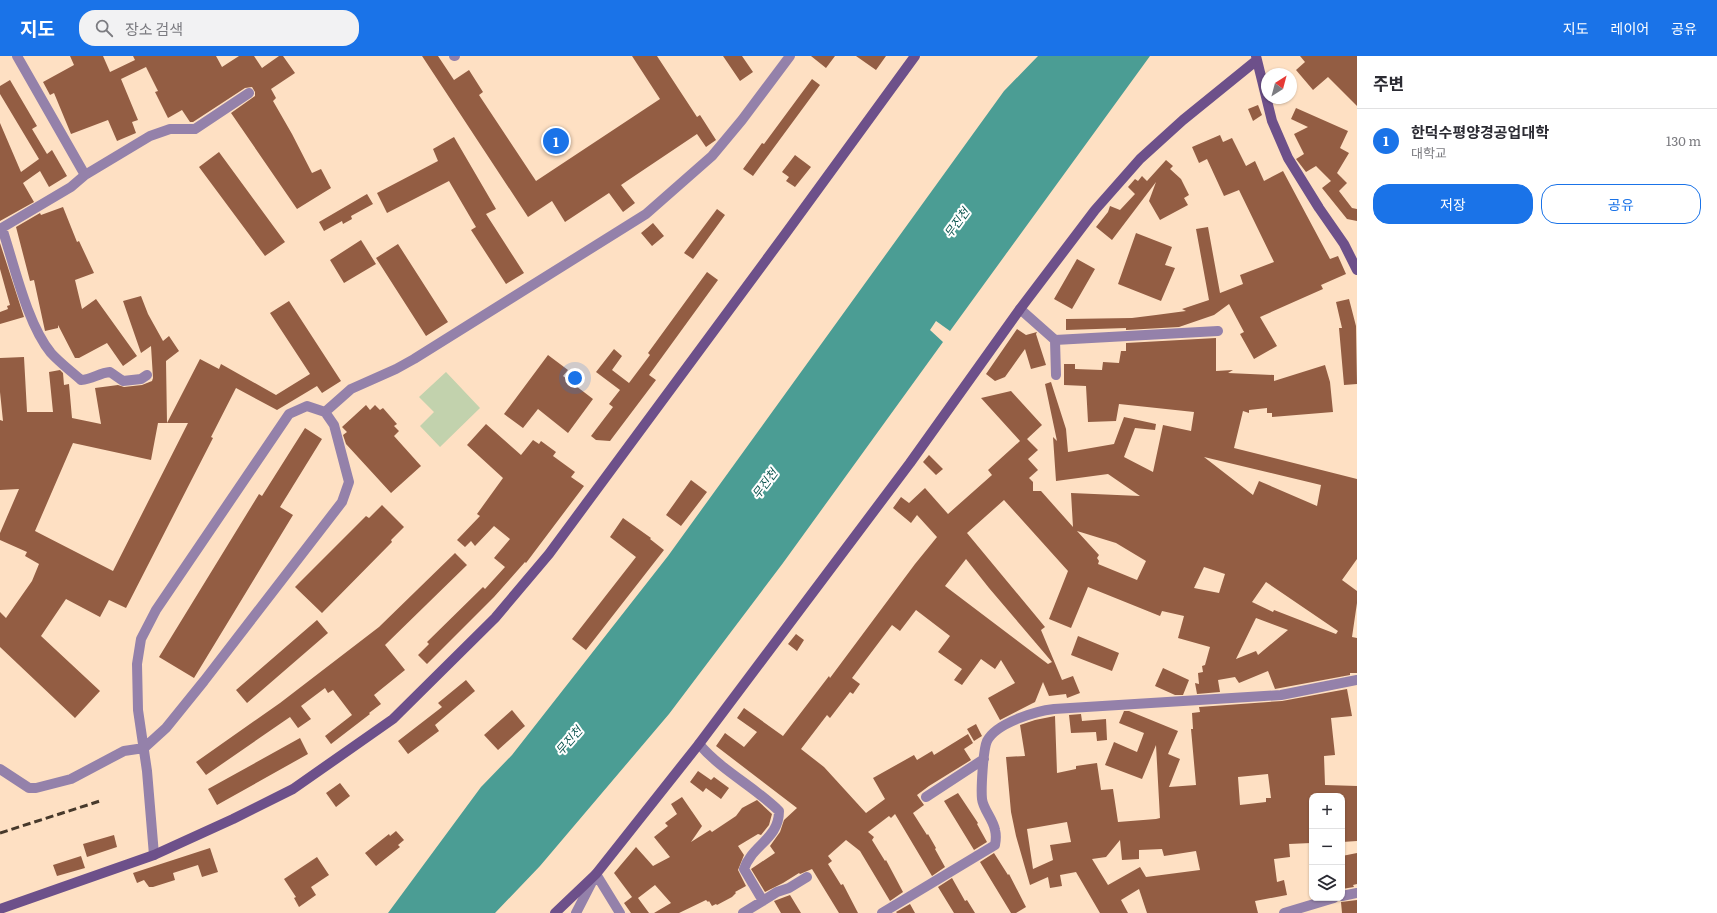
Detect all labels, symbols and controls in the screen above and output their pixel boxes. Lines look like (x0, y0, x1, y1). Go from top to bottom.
search box (79, 10, 359, 46)
text: 지도 (20, 14, 55, 42)
icon: search (93, 17, 115, 39)
text: 장소 검색 (125, 17, 183, 40)
text: 지도 (1563, 18, 1589, 38)
text: 레이어 (1611, 18, 1649, 38)
text: 공유 (1671, 18, 1697, 38)
north arrow (1261, 68, 1297, 104)
text: 주변 (1373, 70, 1404, 95)
text: 한덕수평양경공업대학 (1411, 120, 1549, 143)
pin: 1 (543, 126, 569, 156)
text: 1 (1383, 131, 1389, 150)
text: 130 m (1666, 131, 1701, 150)
text: 대학교 (1411, 143, 1447, 162)
button: 저장 (1373, 184, 1533, 224)
button: 공유 (1541, 184, 1701, 224)
water label: 무진천 (939, 202, 974, 241)
your location (565, 368, 585, 388)
water label: 무진천 (747, 463, 783, 502)
water label: 무진천 (551, 720, 587, 759)
map controls (1309, 793, 1345, 901)
button: + (1309, 793, 1345, 829)
button: − (1309, 829, 1345, 865)
button: layers (1309, 865, 1345, 901)

